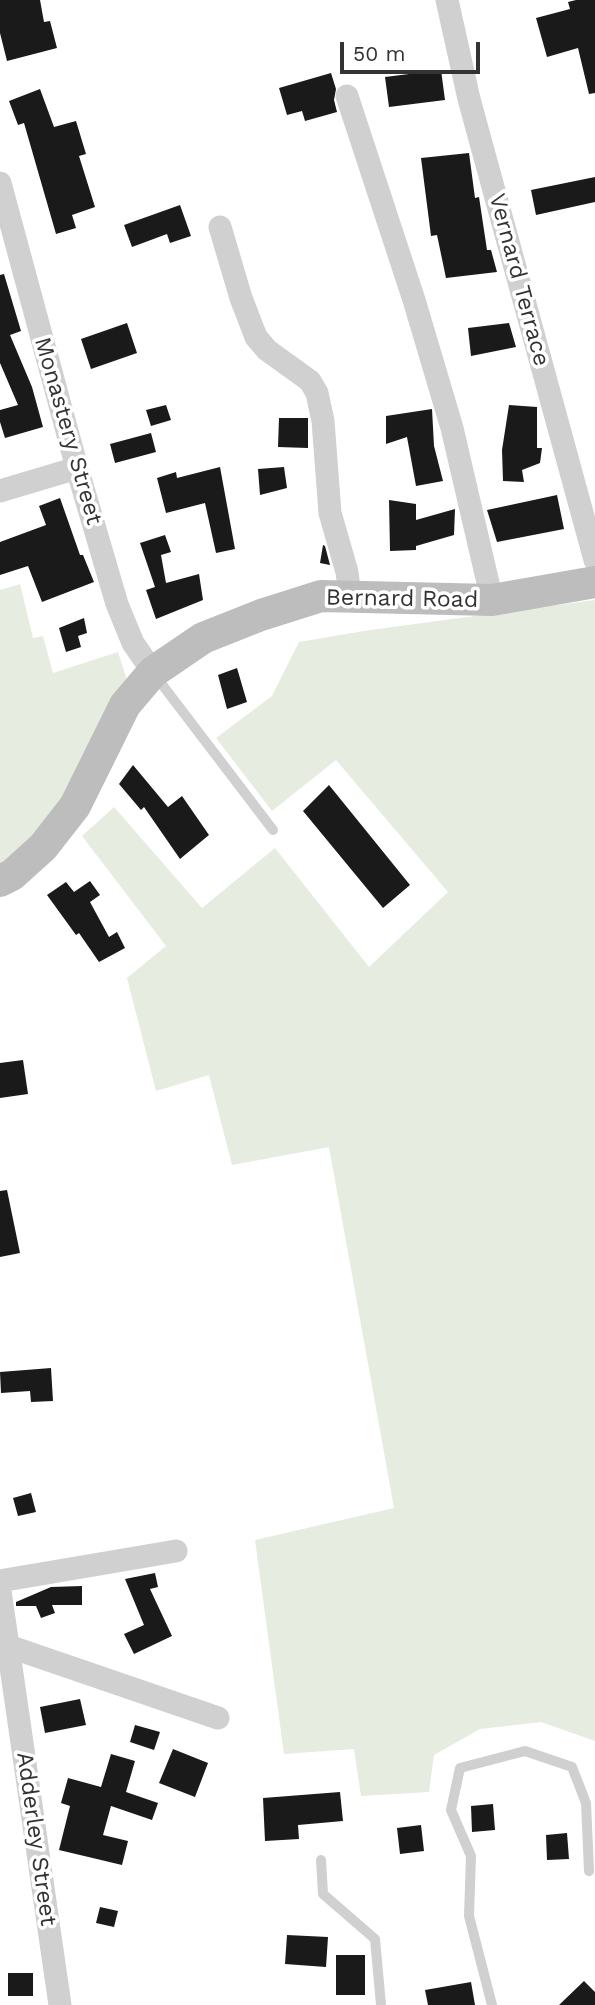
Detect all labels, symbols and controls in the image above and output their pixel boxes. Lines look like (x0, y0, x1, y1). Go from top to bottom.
scale bar (343, 28, 483, 72)
text: 50 m (353, 41, 405, 66)
street label: Vernard Terrace (483, 191, 555, 369)
street label: Monastery Street (28, 334, 108, 528)
street label: Bernard Road (326, 584, 478, 614)
street label: Adderley Street (10, 1750, 62, 1928)

